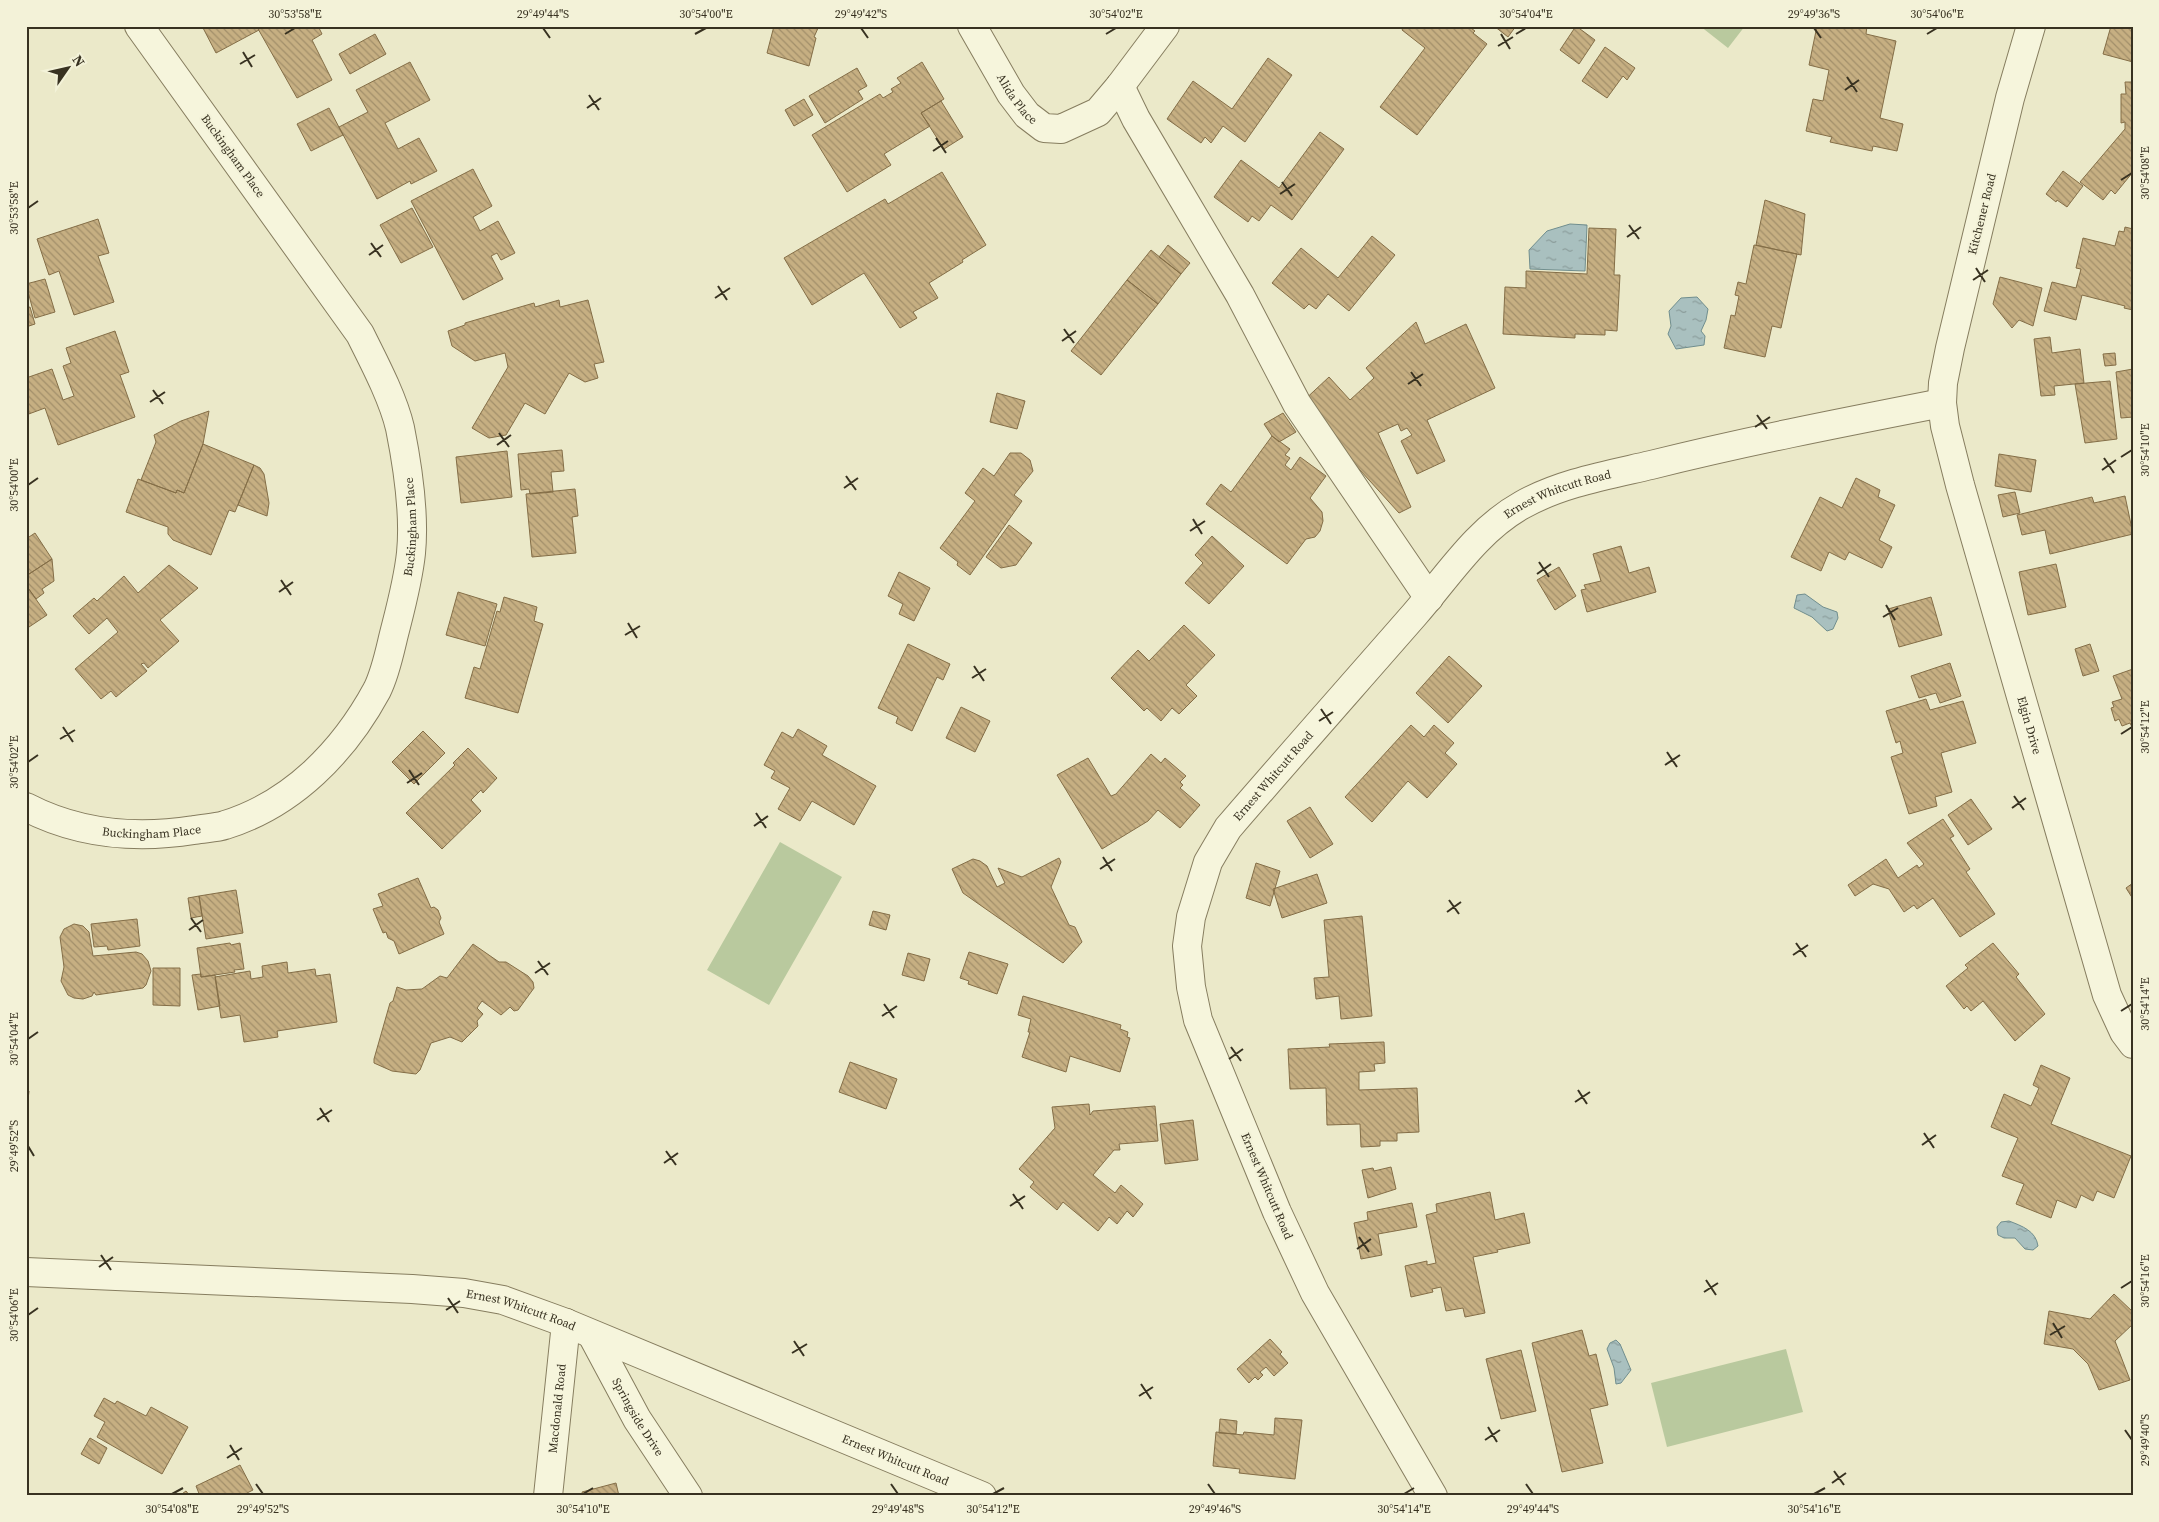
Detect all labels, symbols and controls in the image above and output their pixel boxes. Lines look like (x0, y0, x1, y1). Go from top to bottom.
text: 30°53'58"E (268, 6, 322, 22)
text: 29°49'44"S (517, 6, 569, 22)
text: 30°54'00"E (679, 6, 733, 22)
text: 29°49'42"S (835, 6, 887, 22)
text: 30°54'02"E (1089, 6, 1143, 22)
text: 30°54'04"E (1499, 6, 1553, 22)
text: 29°49'36"S (1788, 6, 1840, 22)
text: 30°54'06"E (1910, 6, 1964, 22)
north arrow (42, 42, 92, 92)
text: N (68, 51, 90, 71)
street label: Alida Place (993, 71, 1041, 128)
street label: Buckingham Place (197, 111, 269, 201)
text: 30°54'08"E (2137, 146, 2153, 200)
street label: Kitchener Road (1964, 172, 2000, 256)
text: 30°53'58"E (6, 181, 22, 235)
text: 30°54'10"E (2137, 423, 2153, 477)
text: 30°54'00"E (6, 458, 22, 512)
street label: Ernest Whitcutt Road (1500, 466, 1613, 522)
street label: Buckingham Place (400, 476, 420, 577)
street label: Elgin Drive (2013, 694, 2045, 756)
text: 30°54'12"E (2137, 700, 2153, 754)
street label: Ernest Whitcutt Road (1230, 727, 1317, 824)
text: 30°54'02"E (6, 735, 22, 789)
street label: Buckingham Place (101, 821, 202, 842)
text: 30°54'14"E (2137, 977, 2153, 1031)
text: 30°54'04"E (6, 1012, 22, 1066)
text: 29°49'52"S (6, 1120, 22, 1172)
street label: Ernest Whitcutt Road (1237, 1130, 1297, 1242)
text: 30°54'16"E (2137, 1254, 2153, 1308)
street label: Ernest Whitcutt Road (465, 1286, 578, 1334)
text: 30°54'06"E (6, 1288, 22, 1342)
street label: Macdonald Road (545, 1363, 570, 1454)
street label: Springside Drive (608, 1375, 667, 1459)
text: 29°49'40"S (2137, 1414, 2153, 1466)
street label: Ernest Whitcutt Road (840, 1431, 951, 1489)
text: 30°54'08"E (145, 1501, 199, 1517)
text: 29°49'52"S (237, 1501, 289, 1517)
text: 30°54'10"E (556, 1501, 610, 1517)
text: 29°49'48"S (872, 1501, 924, 1517)
text: 30°54'12"E (966, 1501, 1020, 1517)
text: 29°49'46"S (1189, 1501, 1241, 1517)
text: 30°54'14"E (1377, 1501, 1431, 1517)
text: 29°49'44"S (1507, 1501, 1559, 1517)
text: 30°54'16"E (1787, 1501, 1841, 1517)

